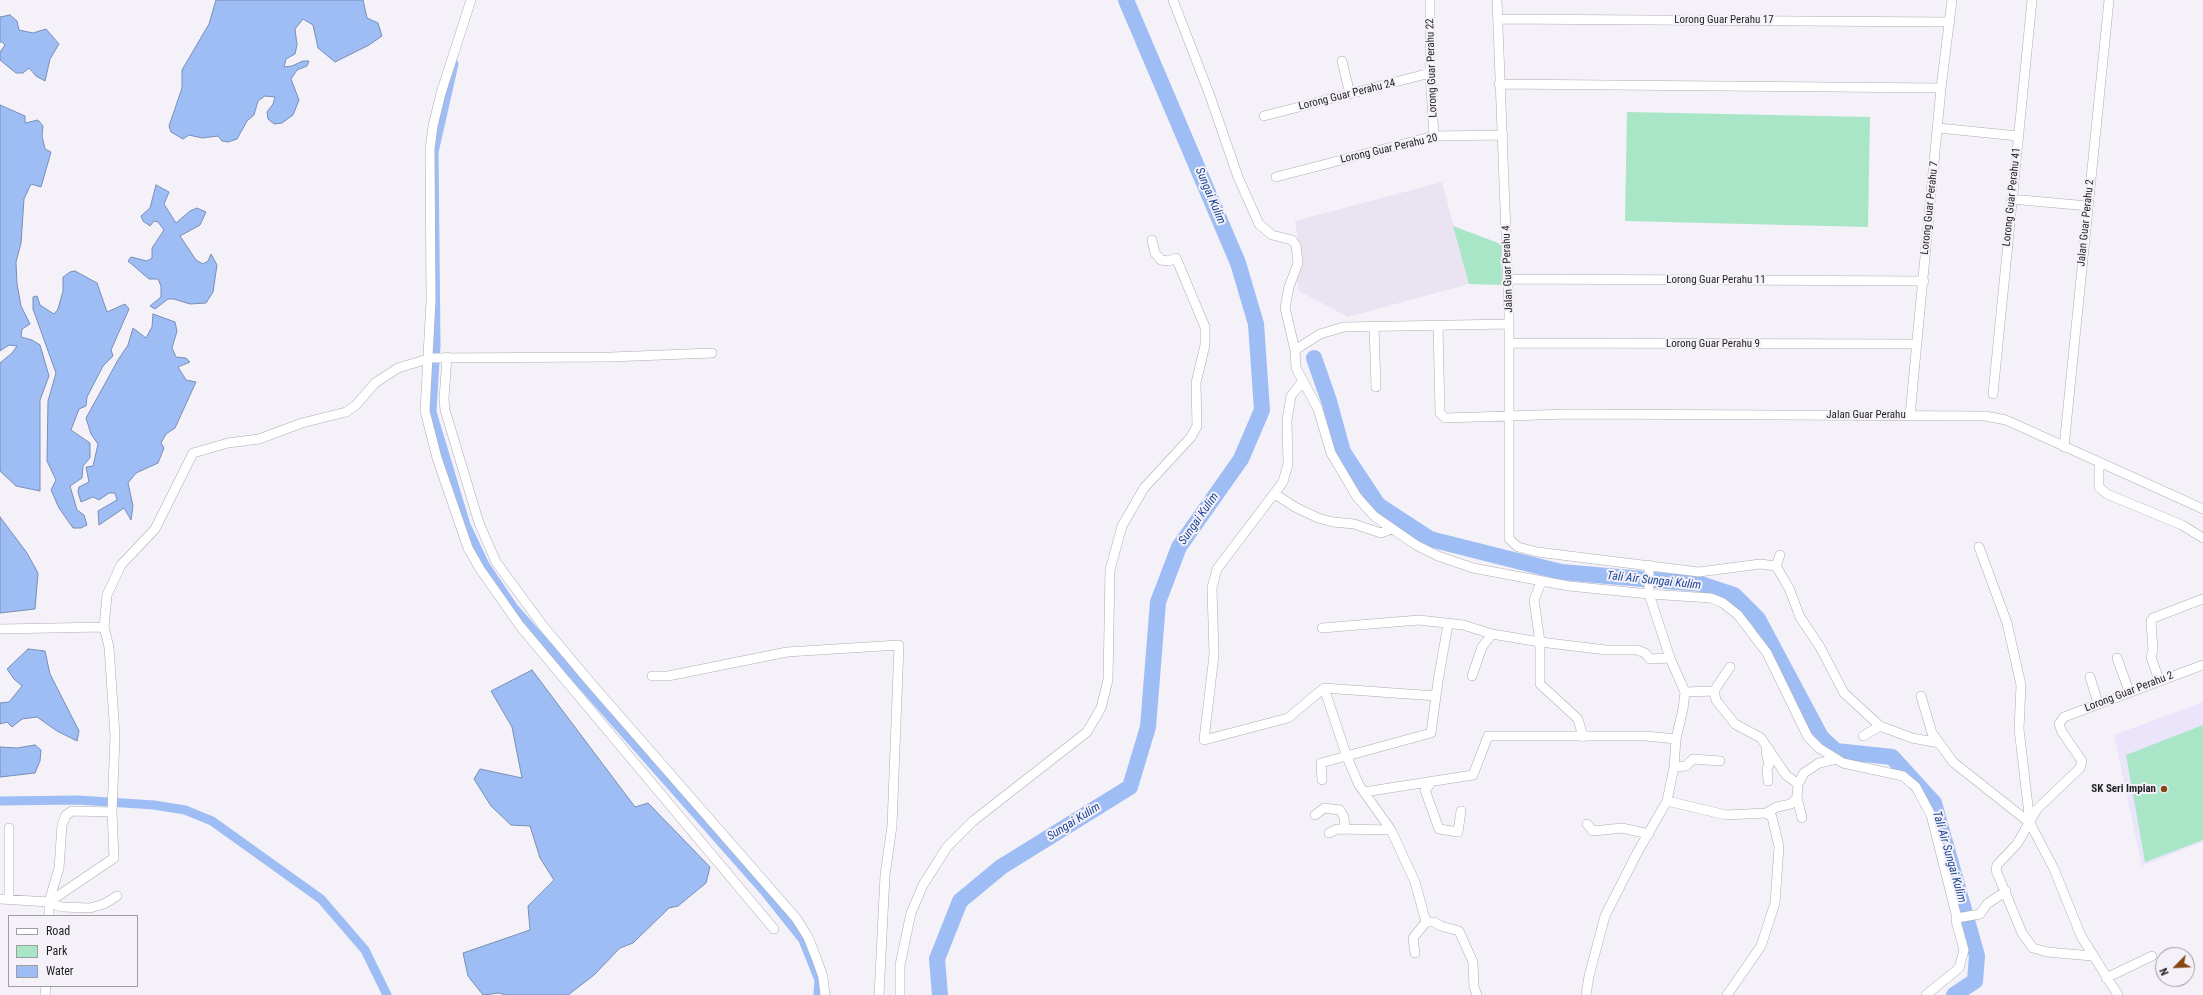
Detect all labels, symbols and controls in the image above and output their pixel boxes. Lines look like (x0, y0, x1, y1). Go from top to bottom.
street label: Lorong Guar Perahu 17 (1674, 13, 1774, 27)
street label: Lorong Guar Perahu 22 (1424, 18, 1440, 118)
street label: Lorong Guar Perahu 24 (1297, 77, 1397, 113)
street label: Lorong Guar Perahu 20 (1339, 131, 1439, 167)
street label: Lorong Guar Perahu 41 (2000, 147, 2024, 247)
street label: Lorong Guar Perahu 7 (1919, 161, 1941, 255)
water label: Sungai Kulim (1192, 166, 1228, 226)
street label: Jalan Guar Perahu 2 (2075, 179, 2097, 267)
street label: Jalan Guar Perahu 4 (1500, 225, 1516, 313)
street label: Lorong Guar Perahu 11 (1666, 273, 1766, 287)
street label: Lorong Guar Perahu 9 (1666, 337, 1760, 351)
street label: Jalan Guar Perahu (1826, 408, 1906, 422)
water label: Sungai Kulim (1176, 490, 1222, 548)
water label: Tali Air Sungai Kulim (1606, 569, 1702, 593)
street label: Lorong Guar Perahu 2 (2083, 669, 2175, 715)
place label: SK Seri Impian (2091, 782, 2156, 796)
marker: SK Seri Impian (2159, 784, 2169, 794)
water label: Sungai Kulim (1045, 800, 1103, 844)
water label: Tali Air Sungai Kulim (1929, 810, 1969, 904)
legend (8, 915, 138, 987)
text: Road (46, 924, 70, 938)
text: Park (46, 944, 67, 958)
north arrow (2155, 947, 2195, 987)
text: Water (46, 964, 74, 978)
text: N (2157, 966, 2172, 977)

